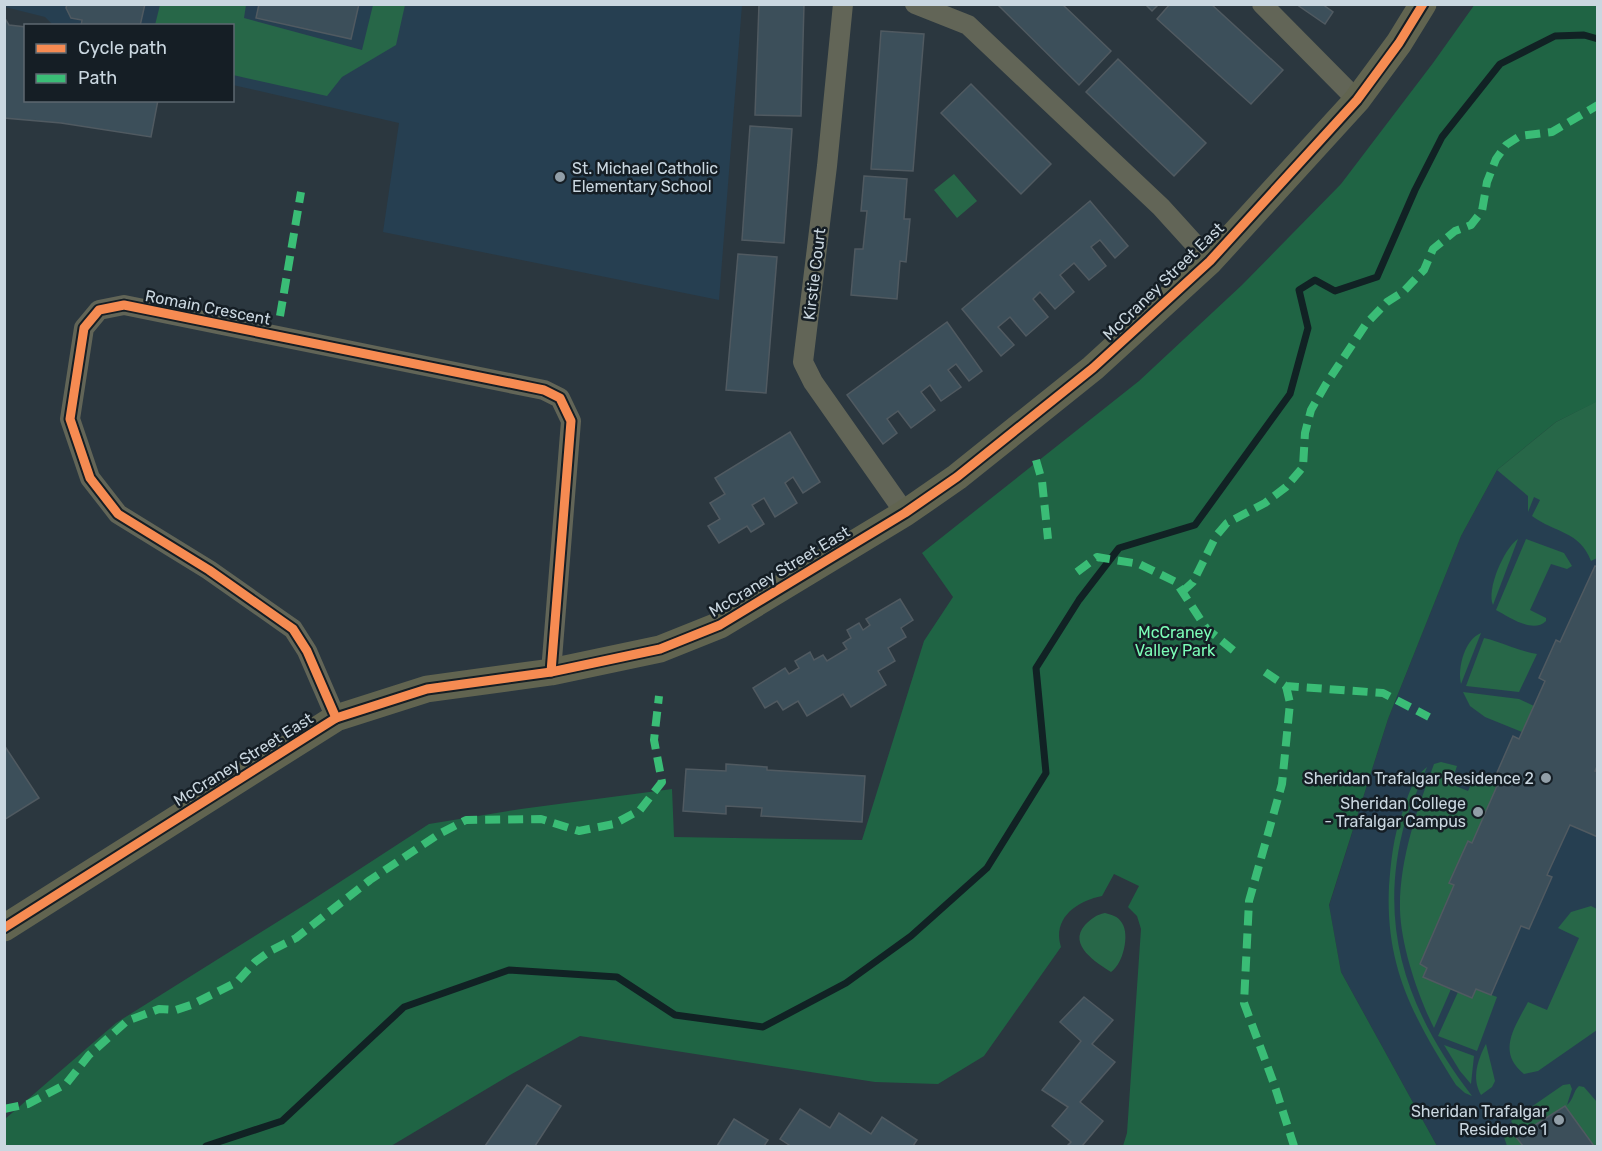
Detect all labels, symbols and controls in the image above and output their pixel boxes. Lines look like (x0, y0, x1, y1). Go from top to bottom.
legend (24, 24, 234, 102)
text: Cycle path (78, 37, 167, 59)
text: Path (78, 67, 117, 89)
place label: St. Michael Catholic Elementary School (572, 159, 718, 196)
marker: St. Michael Catholic Elementary School (553, 170, 567, 184)
street label: McCraney Street East (1099, 219, 1228, 344)
street label: Kirstie Court (799, 227, 830, 321)
street label: Romain Crescent (144, 286, 272, 329)
street label: McCraney Street East (705, 522, 853, 621)
park label: McCraney Valley Park (1135, 623, 1216, 660)
street label: McCraney Street East (170, 709, 316, 810)
place label: Sheridan Trafalgar Residence 2 (1304, 769, 1534, 788)
marker: Sheridan Trafalgar Residence 2 (1539, 771, 1553, 785)
place label: Sheridan College - Trafalgar Campus (1324, 794, 1466, 831)
marker: Sheridan College - Trafalgar Campus (1471, 805, 1485, 819)
place label: Sheridan Trafalgar Residence 1 (1411, 1102, 1547, 1139)
marker: Sheridan Trafalgar Residence 1 (1552, 1113, 1566, 1127)

